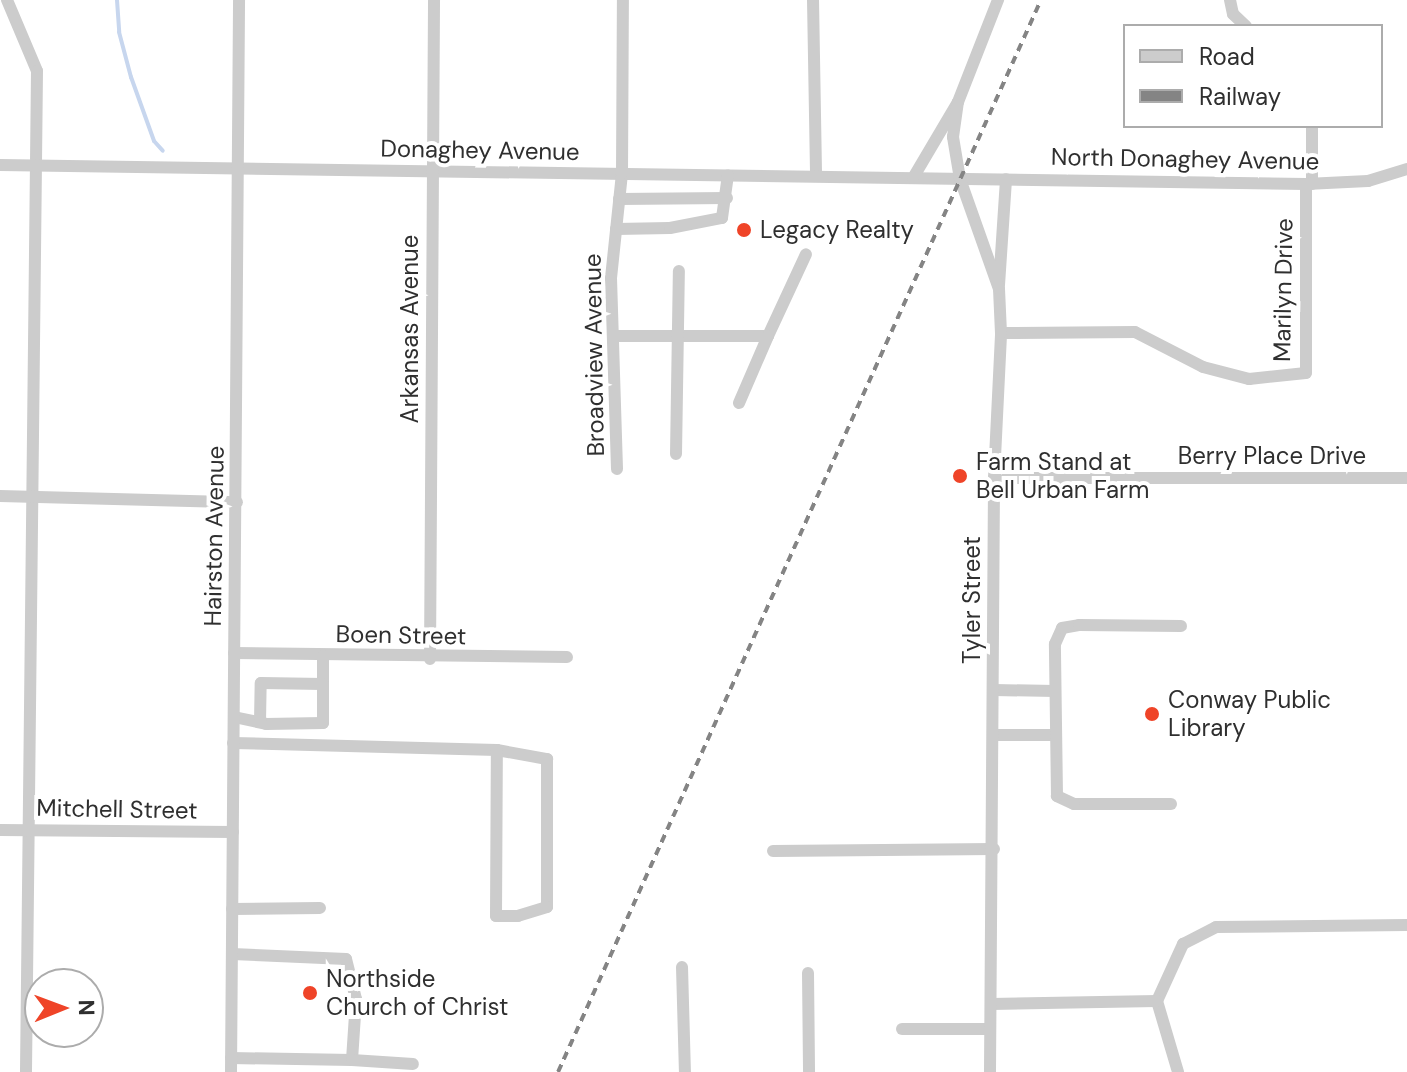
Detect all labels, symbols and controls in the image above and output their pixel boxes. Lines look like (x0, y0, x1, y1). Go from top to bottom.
legend (1123, 24, 1383, 128)
text: Road (1199, 41, 1255, 72)
text: Railway (1199, 81, 1281, 112)
street label: Donaghey Avenue (380, 134, 580, 166)
street label: North Donaghey Avenue (1051, 142, 1319, 176)
place label: Legacy Realty (760, 216, 914, 244)
street label: Marilyn Drive (1267, 218, 1299, 362)
marker: Legacy Realty (735, 221, 753, 239)
street label: Arkansas Avenue (396, 235, 424, 423)
street label: Broadview Avenue (578, 253, 610, 457)
street label: Berry Place Drive (1178, 442, 1366, 470)
street label: Hairston Avenue (198, 445, 230, 627)
place label: Farm Stand at Bell Urban Farm (976, 448, 1149, 504)
marker: Farm Stand at Bell Urban Farm (951, 467, 969, 485)
street label: Tyler Street (958, 536, 986, 664)
street label: Boen Street (336, 619, 466, 651)
place label: Conway Public Library (1168, 686, 1331, 742)
marker: Conway Public Library (1143, 705, 1161, 723)
street label: Mitchell Street (36, 793, 198, 825)
place label: Northside Church of Christ (326, 965, 508, 1021)
north arrow (24, 968, 104, 1048)
marker: Northside Church of Christ (301, 984, 319, 1002)
text: N (72, 999, 101, 1016)

